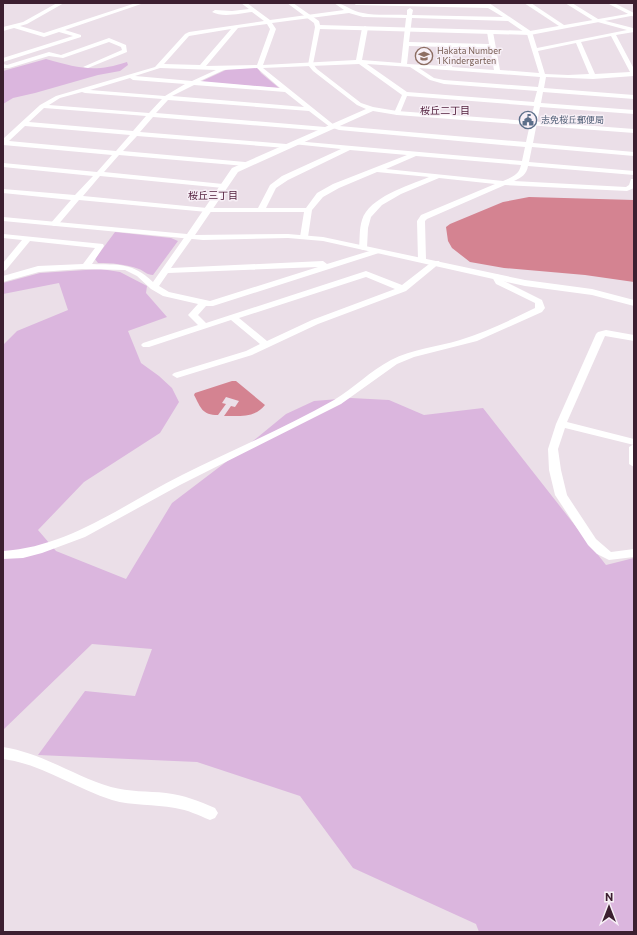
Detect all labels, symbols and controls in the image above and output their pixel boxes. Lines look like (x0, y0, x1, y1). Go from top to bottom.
place label: Hakata Number 1 Kindergarten (437, 45, 502, 66)
school or university icon: Hakata Number 1 Kindergarten (414, 46, 434, 66)
district label: 桜丘二丁目 (420, 104, 470, 116)
public building icon: 志免桜丘郵便局 (518, 110, 538, 130)
place label: 志免桜丘郵便局 (541, 114, 604, 125)
district label: 桜丘三丁目 (188, 189, 238, 201)
north arrow (589, 887, 629, 927)
text: N (605, 890, 613, 903)

